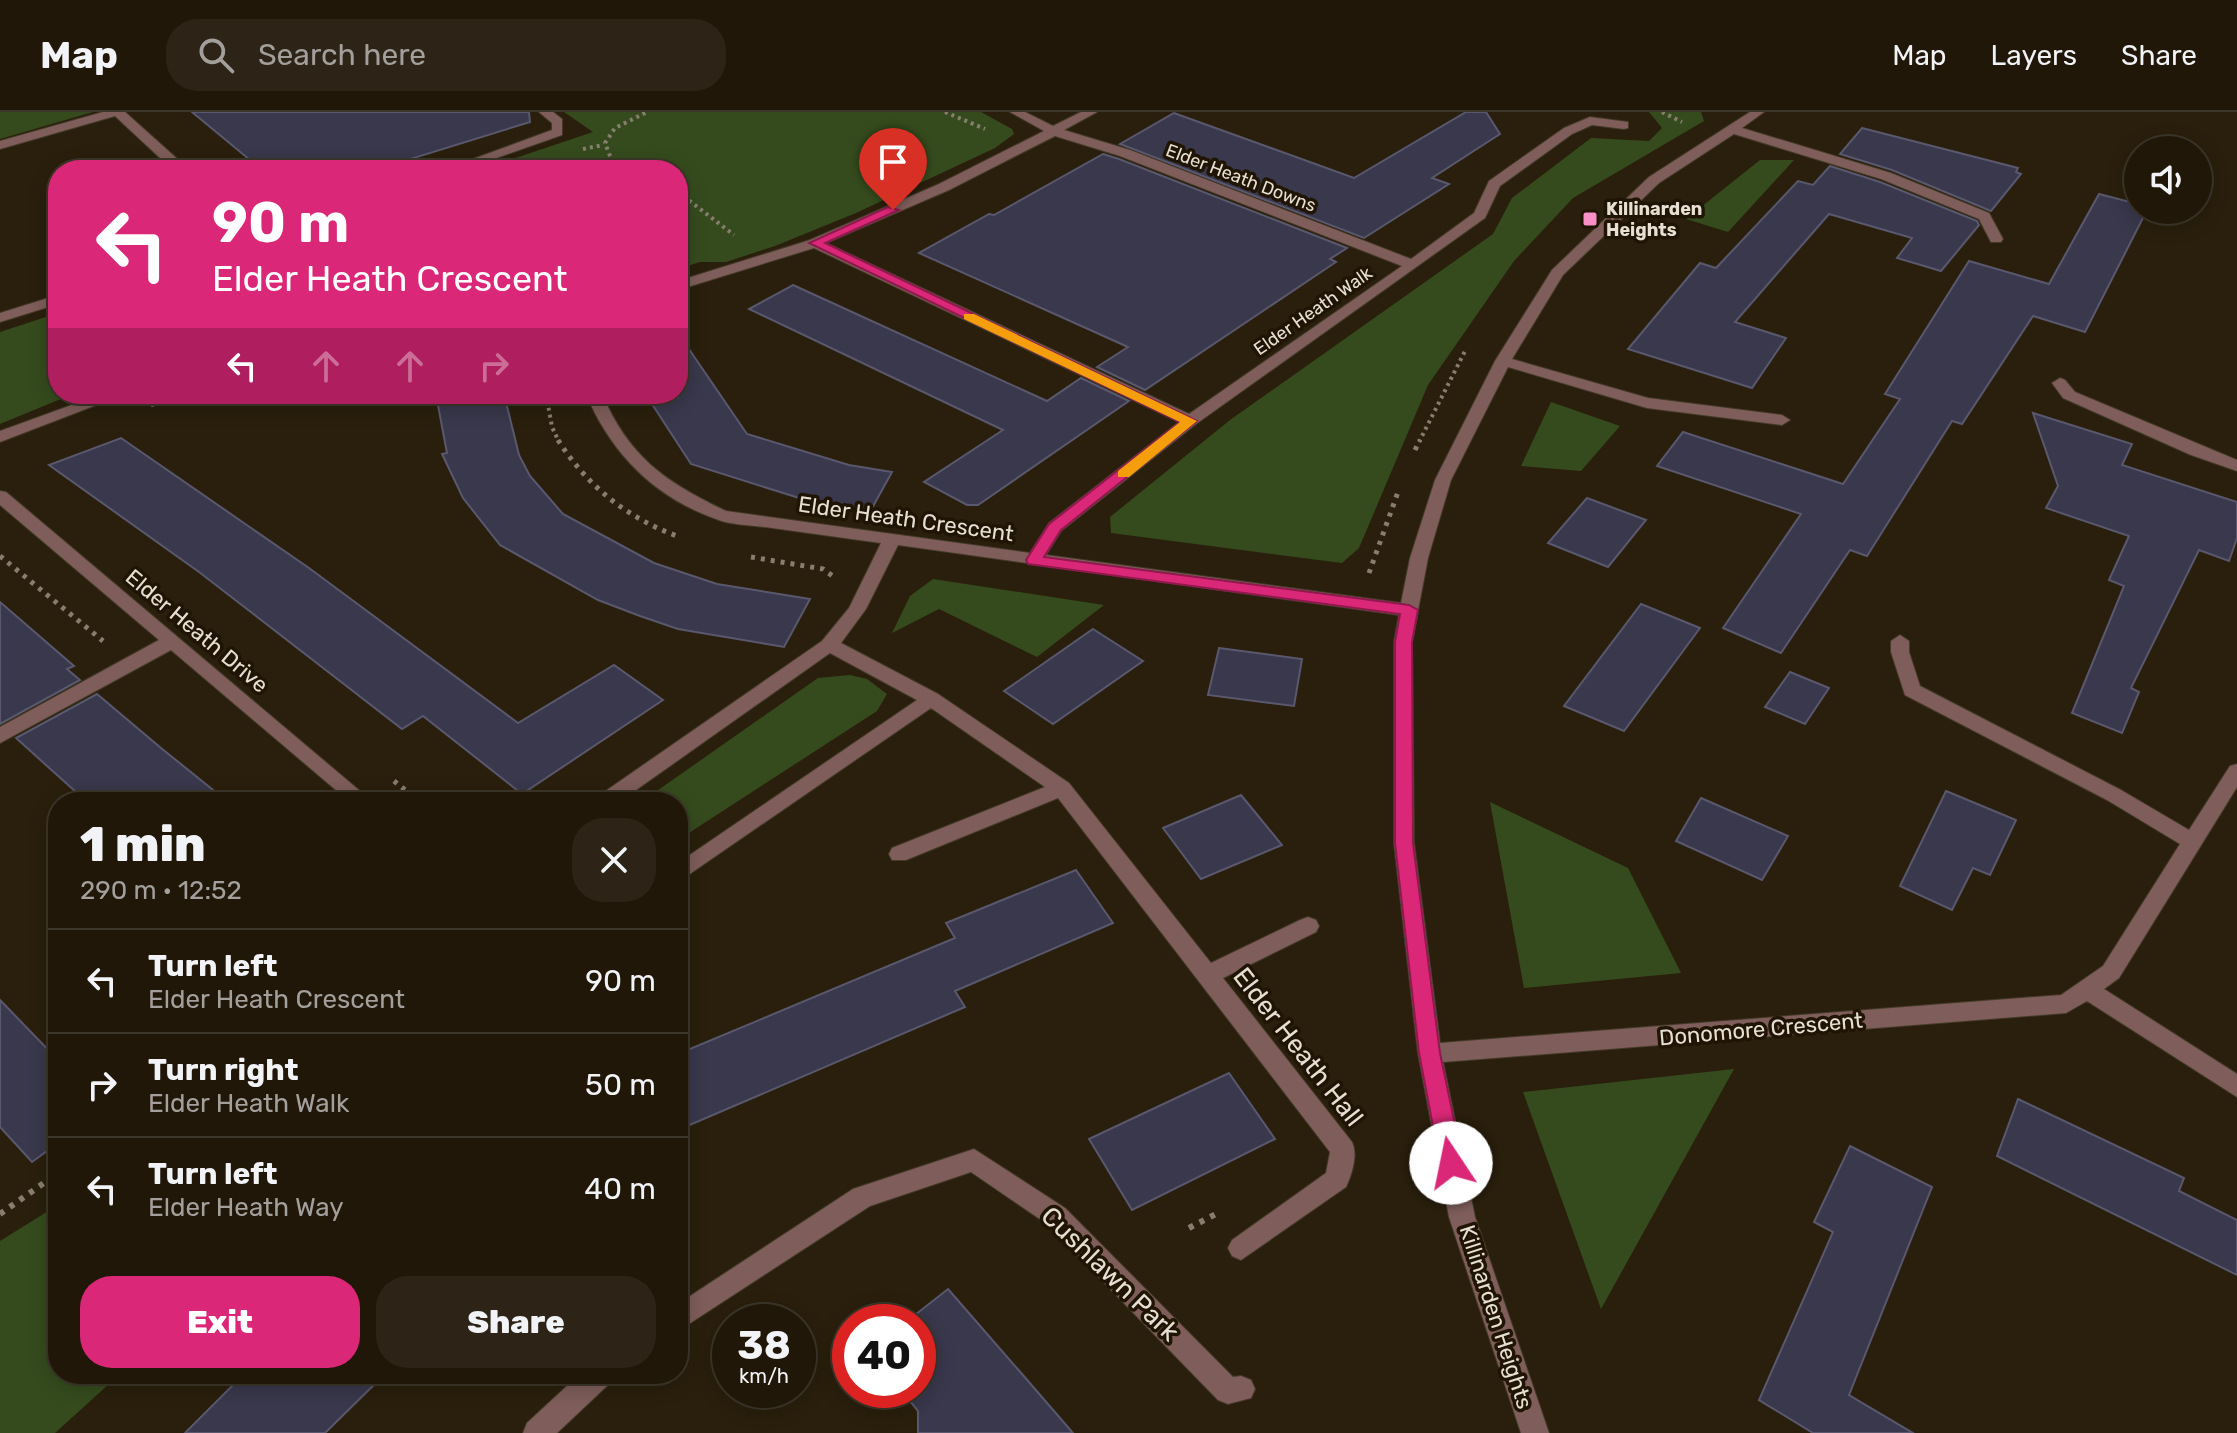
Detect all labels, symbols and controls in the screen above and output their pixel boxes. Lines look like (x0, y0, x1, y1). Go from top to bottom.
search box (166, 19, 726, 91)
text: Map (40, 32, 118, 78)
icon: search (194, 33, 238, 77)
text: Search here (258, 37, 426, 73)
text: Map (1892, 39, 1947, 72)
text: Layers (1991, 39, 2077, 72)
text: Share (2121, 39, 2197, 72)
pin (859, 128, 927, 210)
map controls (2124, 136, 2212, 224)
button: sound (2124, 136, 2212, 224)
street label: Elder Heath Downs (1163, 139, 1319, 217)
icon: arrive (871, 140, 915, 184)
text: 90 m (212, 190, 349, 256)
icon: left (80, 192, 184, 296)
place label: Killinarden Heights (1606, 198, 1702, 241)
marker: Killinarden Heights (1581, 210, 1599, 228)
text: Elder Heath Crescent (212, 257, 568, 300)
street label: Elder Heath Walk (1250, 262, 1377, 360)
icon: left (220, 344, 264, 388)
icon: ahead (304, 344, 348, 388)
icon: ahead (388, 344, 432, 388)
icon: right (472, 344, 516, 388)
street label: Elder Heath Crescent (796, 491, 1016, 548)
street label: Elder Heath Drive (120, 564, 274, 698)
text: 1 min (80, 816, 206, 873)
button: close (572, 818, 656, 902)
text: 290 m · 12:52 (80, 875, 242, 906)
text: Turn left (148, 948, 278, 984)
icon: left (80, 959, 124, 1003)
street label: Elder Heath Hall (1226, 961, 1370, 1133)
text: 90 m (585, 963, 656, 999)
text: Elder Heath Crescent (148, 984, 405, 1015)
street label: Donomore Crescent (1658, 1007, 1864, 1051)
text: Turn right (148, 1052, 299, 1088)
icon: right (80, 1063, 124, 1107)
text: 50 m (585, 1067, 656, 1103)
text: Elder Heath Walk (148, 1088, 349, 1119)
position arrow (1409, 1121, 1493, 1205)
text: Turn left (148, 1156, 278, 1192)
icon: left (80, 1167, 124, 1211)
text: 40 m (584, 1171, 656, 1207)
text: Elder Heath Way (148, 1192, 344, 1223)
street label: Cushlawn Park (1035, 1200, 1186, 1348)
street label: Killinarden Heights (1454, 1222, 1538, 1412)
button: Exit (80, 1276, 360, 1368)
button: Share (376, 1276, 656, 1368)
speed limit sign: 40 (832, 1304, 936, 1408)
text: 38 (737, 1322, 791, 1369)
text: km/h (739, 1364, 789, 1388)

